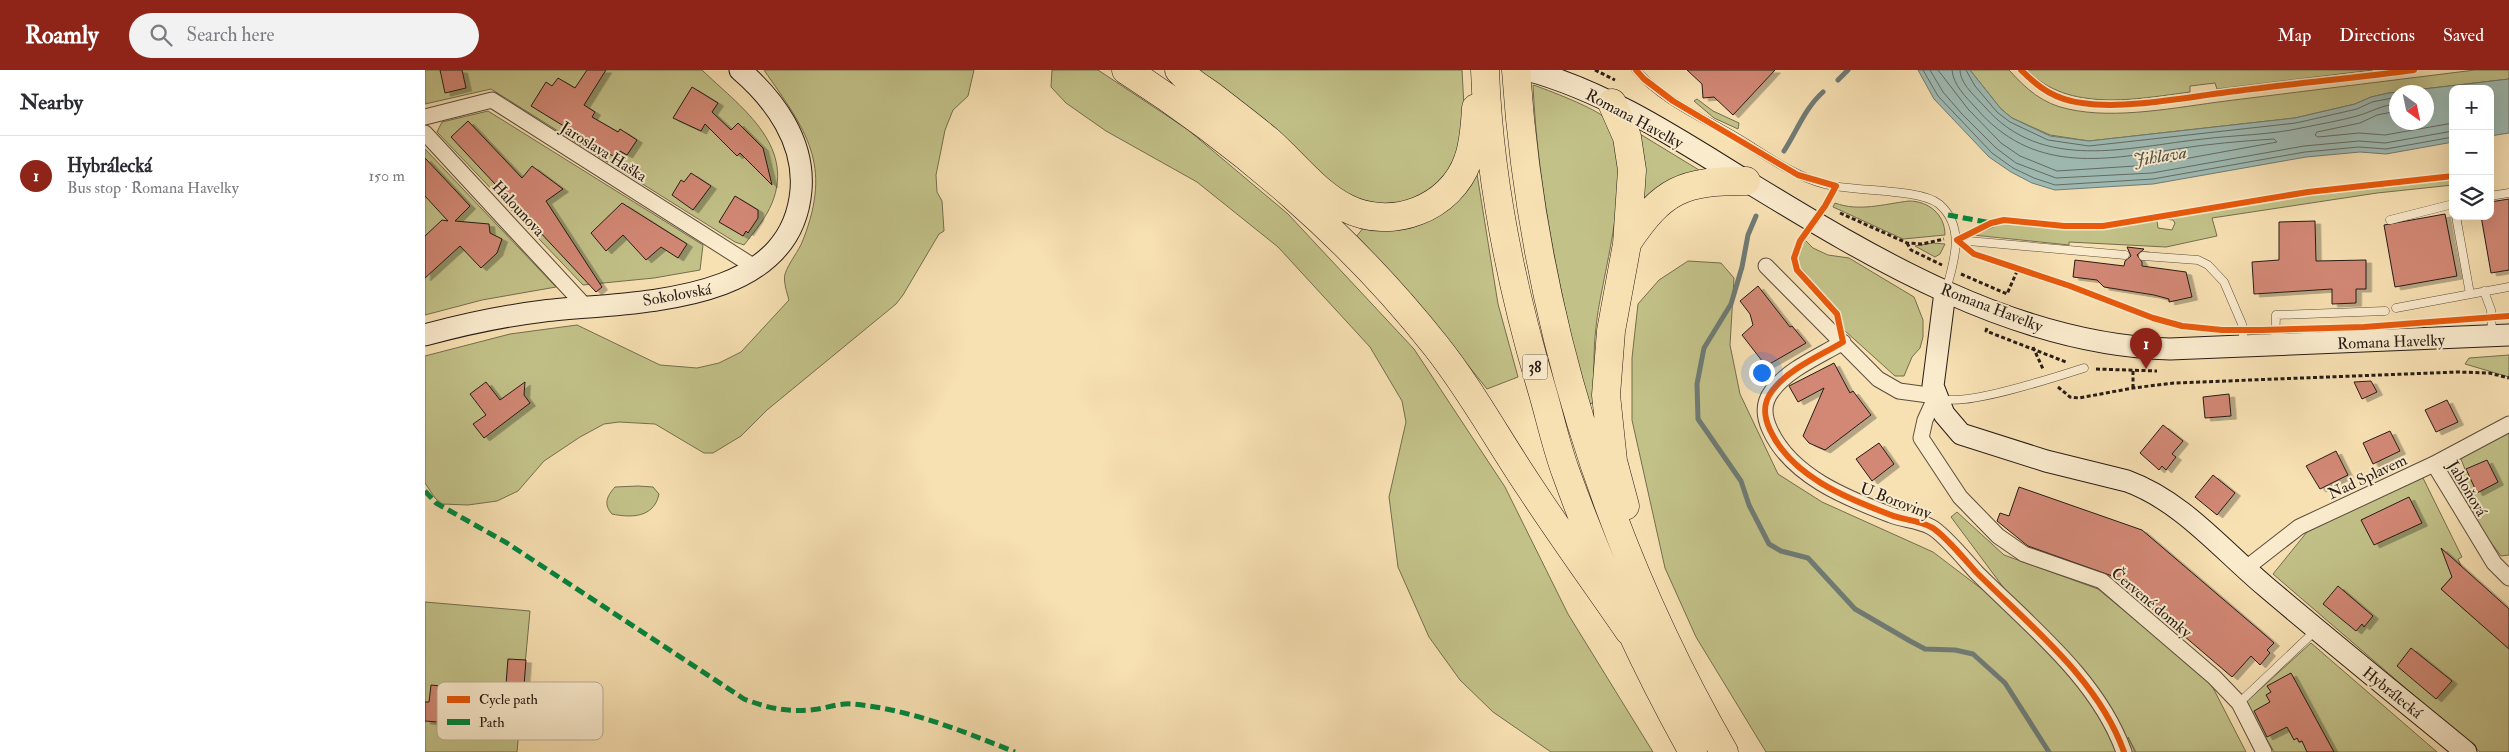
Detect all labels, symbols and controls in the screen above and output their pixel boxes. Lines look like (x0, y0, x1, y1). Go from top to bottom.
search box (129, 13, 479, 58)
text: Roamly (25, 20, 99, 51)
icon: search (147, 21, 175, 49)
text: Search here (187, 23, 274, 47)
text: Map (2278, 24, 2311, 47)
text: Directions (2339, 24, 2415, 47)
text: Saved (2443, 24, 2484, 47)
street label: Romana Havelky (1582, 85, 1688, 153)
north arrow (2389, 85, 2434, 130)
map controls (2449, 85, 2494, 220)
button: + (2449, 85, 2494, 130)
text: Nearby (20, 89, 83, 116)
street label: Jaroslava Haška (555, 117, 651, 187)
button: − (2449, 130, 2494, 175)
water label: Jihlava (2132, 141, 2189, 172)
text: Hybrálecká (67, 154, 152, 178)
text: 1 (33, 166, 39, 186)
text: 150 m (368, 166, 405, 186)
button: layers (2449, 175, 2494, 220)
street label: Halounova (487, 177, 549, 241)
text: Bus stop · Romana Havelky (67, 178, 239, 198)
street label: Sokolovská (641, 279, 714, 311)
street label: Romana Havelky (1938, 279, 2046, 337)
pin: 1 (2130, 328, 2162, 369)
street label: Romana Havelky (2337, 330, 2446, 354)
road number: 38 (1523, 354, 1547, 380)
your location (1749, 360, 1775, 386)
street label: Nad Splavem (2325, 450, 2411, 505)
street label: Jabloňová (2441, 456, 2492, 521)
street label: U Boroviny (1857, 478, 1935, 524)
street label: Červené domky (2107, 563, 2197, 643)
street label: Hybrálecká (2358, 662, 2427, 723)
legend (437, 682, 603, 740)
text: Cycle path (479, 691, 539, 709)
text: Path (479, 714, 505, 731)

